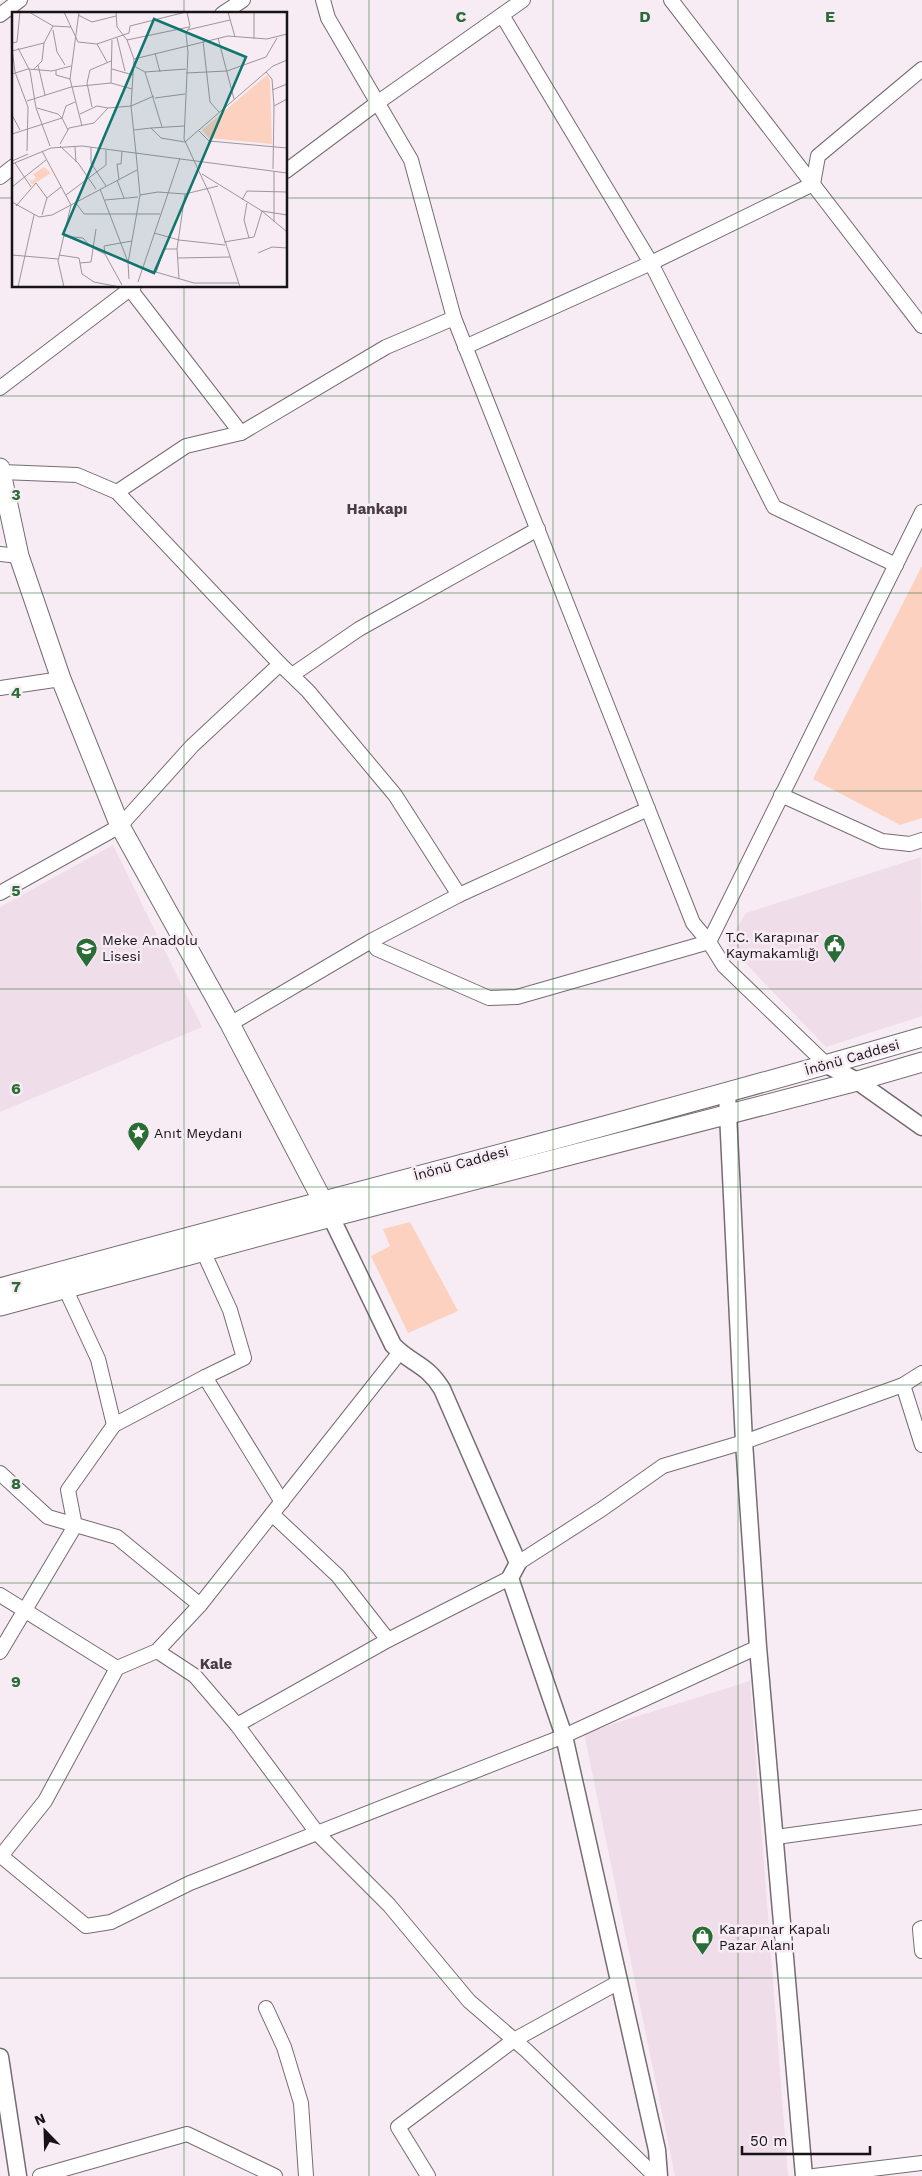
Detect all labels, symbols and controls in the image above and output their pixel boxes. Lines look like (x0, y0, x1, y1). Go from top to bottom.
text: C (456, 7, 467, 26)
text: D (639, 7, 651, 26)
text: E (825, 7, 835, 26)
inset map (12, 12, 288, 288)
text: 3 (11, 485, 21, 504)
district label: Hankapı (347, 500, 407, 518)
text: 4 (11, 683, 21, 702)
text: 5 (11, 881, 21, 900)
place label: T.C. Karapınar Kaymakamlığı (725, 929, 819, 961)
place label: Meke Anadolu Lisesi (102, 932, 198, 964)
public building icon: T.C. Karapınar Kaymakamlığı (823, 933, 847, 964)
school or university icon: Meke Anadolu Lisesi (74, 936, 98, 967)
street label: İnönü Caddesi (803, 1036, 901, 1078)
text: 6 (11, 1079, 21, 1098)
place icon: Anıt Meydanı (126, 1121, 150, 1152)
place label: Anıt Meydanı (154, 1125, 242, 1141)
street label: İnönü Caddesi (412, 1143, 510, 1183)
text: 7 (11, 1277, 21, 1296)
text: 8 (11, 1474, 21, 1493)
district label: Kale (200, 1655, 233, 1673)
text: 9 (11, 1672, 21, 1691)
place label: Karapınar Kapalı Pazar Alanı (719, 1921, 830, 1953)
shop icon: Karapınar Kapalı Pazar Alanı (691, 1925, 715, 1956)
north arrow (20, 2106, 70, 2156)
text: N (32, 2110, 48, 2128)
scale bar (742, 2124, 870, 2156)
text: 50 m (750, 2132, 787, 2150)

